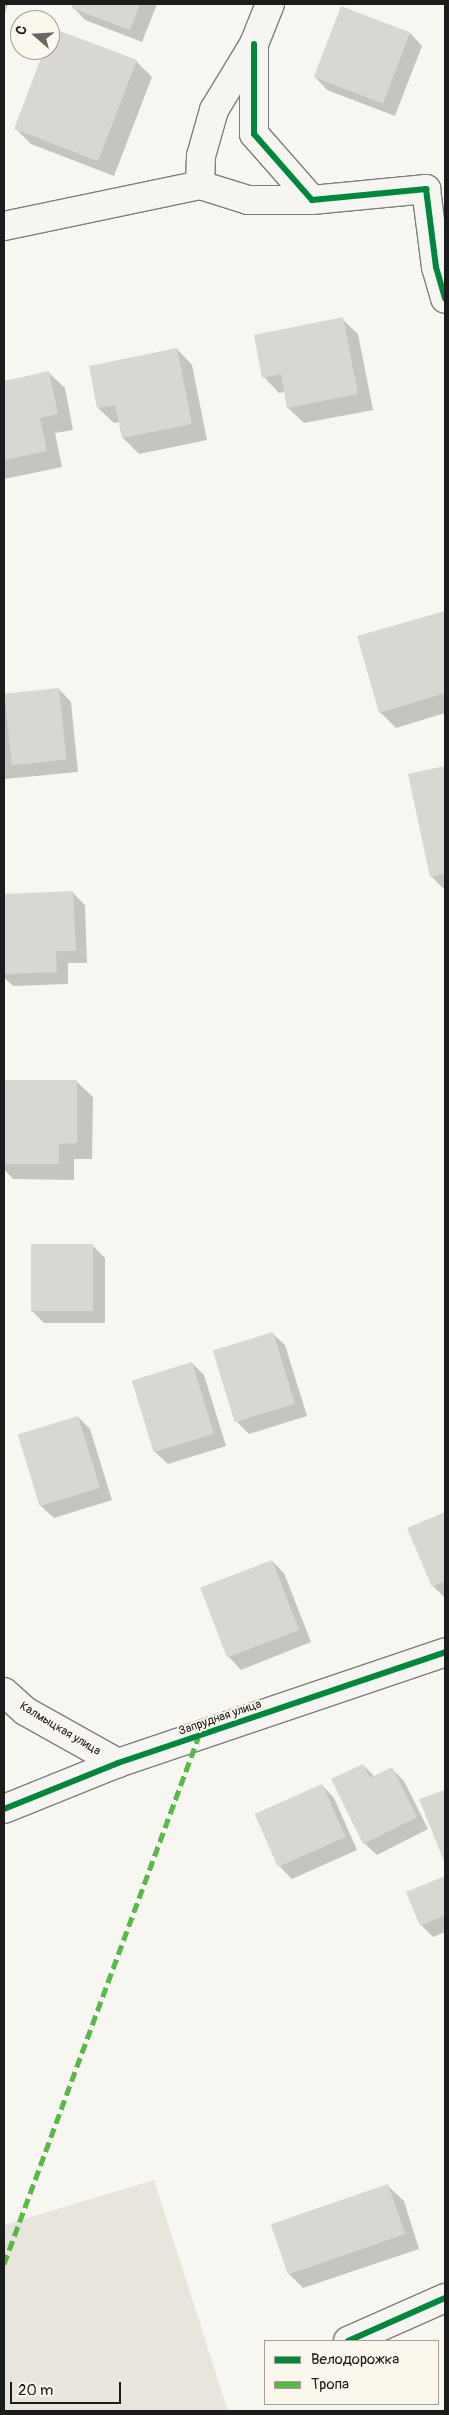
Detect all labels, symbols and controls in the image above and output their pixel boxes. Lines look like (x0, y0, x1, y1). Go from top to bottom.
north arrow (10, 10, 60, 60)
text: С (12, 23, 31, 37)
street label: Запрудная улица (177, 1697, 263, 1739)
street label: Калмыцкая улица (17, 1699, 103, 1759)
legend (264, 2340, 439, 2405)
text: Велодорожка (311, 2350, 399, 2369)
scale bar (12, 2372, 124, 2404)
text: Тропа (311, 2375, 349, 2394)
text: 20 m (18, 2381, 53, 2400)

